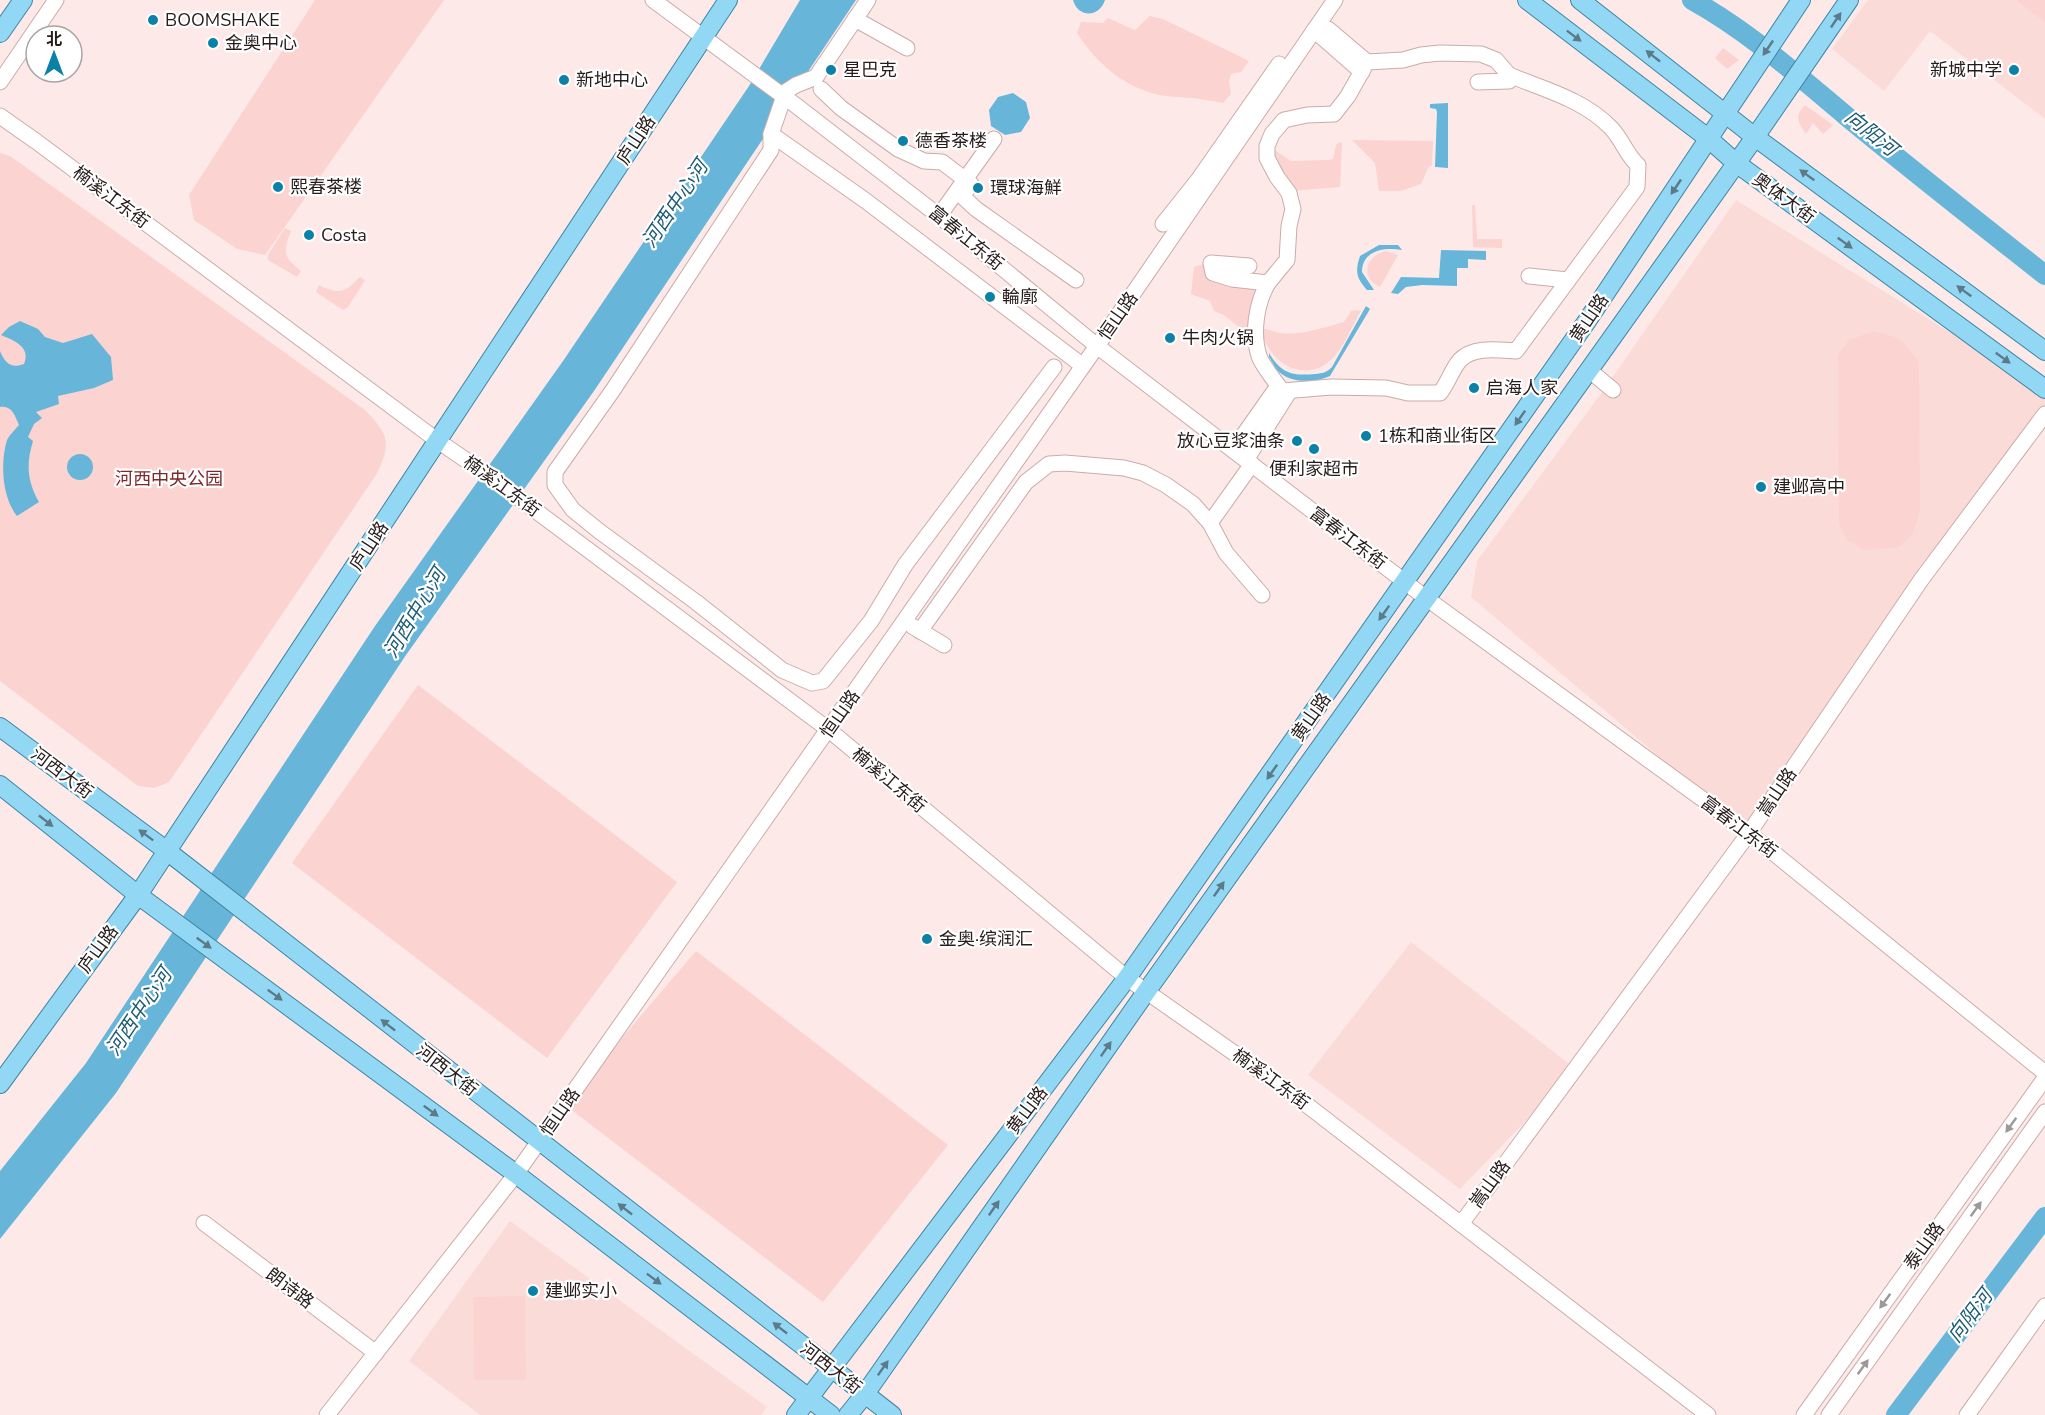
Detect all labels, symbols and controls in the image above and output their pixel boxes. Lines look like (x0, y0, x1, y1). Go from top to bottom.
place label: BOOMSHAKE (165, 8, 280, 32)
one-way arrow (1830, 12, 1842, 28)
marker: BOOMSHAKE (146, 13, 160, 27)
north arrow (24, 24, 84, 84)
text: 北 (46, 29, 62, 51)
one-way arrow (1566, 29, 1581, 41)
place label: 金奥中心 (225, 31, 297, 55)
marker: 金奥中心 (206, 36, 220, 50)
one-way arrow (1762, 40, 1774, 56)
one-way arrow (1645, 50, 1661, 63)
place label: 星巴克 (843, 58, 897, 82)
place label: 新城中学 (1930, 58, 2002, 82)
marker: 星巴克 (824, 63, 838, 77)
marker: 新城中学 (2007, 63, 2021, 77)
place label: 新地中心 (576, 68, 648, 92)
marker: 新地中心 (557, 73, 571, 87)
water label: 向阳河 (1839, 104, 1906, 165)
street label: 庐山路 (611, 111, 661, 169)
place label: 德香茶楼 (915, 129, 987, 153)
marker: 德香茶楼 (896, 134, 910, 148)
water label: 河西中心河 (636, 152, 716, 253)
street label: 楠溪江东街 (68, 160, 154, 234)
street label: 奥体大街 (1748, 167, 1820, 229)
one-way arrow (1800, 170, 1815, 182)
place label: 熙春茶楼 (290, 175, 362, 199)
place label: 環球海鮮 (990, 176, 1062, 200)
one-way arrow (1670, 179, 1682, 195)
marker: 熙春茶楼 (271, 180, 285, 194)
marker: 環球海鮮 (971, 181, 985, 195)
street label: 富春江东街 (923, 200, 1009, 276)
place label: Costa (321, 223, 367, 247)
marker: Costa (302, 228, 316, 242)
one-way arrow (1837, 237, 1853, 249)
place label: 輪廓 (1002, 285, 1038, 309)
one-way arrow (1957, 285, 1973, 297)
street label: 恒山路 (1093, 287, 1143, 345)
street label: 黄山路 (1564, 289, 1614, 347)
marker: 輪廓 (983, 290, 997, 304)
place label: 牛肉火锅 (1182, 326, 1254, 350)
marker: 牛肉火锅 (1163, 331, 1177, 345)
one-way arrow (1994, 352, 2010, 364)
place label: 启海人家 (1486, 376, 1558, 400)
marker: 启海人家 (1467, 381, 1481, 395)
one-way arrow (1514, 410, 1526, 426)
place label: 1栋和商业街区 (1378, 424, 1497, 448)
place label: 放心豆浆油条 (1177, 429, 1285, 453)
marker: 1栋和商业街区 (1359, 429, 1373, 443)
marker: 放心豆浆油条 (1290, 434, 1304, 448)
marker: 便利家超市 (1307, 442, 1321, 456)
street label: 楠溪江东街 (459, 450, 545, 522)
place label: 便利家超市 (1269, 457, 1359, 481)
park label: 河西中央公园 (115, 467, 223, 491)
place label: 建邺高中 (1773, 475, 1845, 499)
marker: 建邺高中 (1754, 480, 1768, 494)
street label: 富春江东街 (1305, 501, 1391, 575)
street label: 庐山路 (344, 517, 394, 575)
water label: 河西中心河 (378, 560, 454, 663)
one-way arrow (1379, 605, 1390, 621)
street label: 恒山路 (815, 685, 865, 743)
street label: 黄山路 (1286, 688, 1336, 746)
street label: 河西大街 (26, 742, 98, 804)
street label: 楠溪江东街 (847, 742, 931, 818)
street label: 嵩山路 (1752, 763, 1802, 821)
one-way arrow (1266, 764, 1278, 780)
street label: 富春江东街 (1696, 790, 1782, 864)
one-way arrow (38, 815, 54, 828)
one-way arrow (138, 829, 154, 842)
one-way arrow (1213, 882, 1225, 898)
street label: 庐山路 (72, 920, 124, 978)
place label: 金奥·缤润汇 (939, 927, 1033, 951)
marker: 金奥·缤润汇 (920, 932, 934, 946)
one-way arrow (195, 937, 211, 949)
water label: 河西中心河 (100, 960, 180, 1061)
one-way arrow (267, 989, 282, 1001)
one-way arrow (381, 1019, 396, 1031)
street label: 河西大街 (411, 1038, 483, 1102)
one-way arrow (1100, 1041, 1112, 1057)
street label: 楠溪江东街 (1228, 1043, 1314, 1115)
street label: 黄山路 (1001, 1081, 1053, 1139)
street label: 恒山路 (535, 1083, 585, 1141)
one-way arrow (423, 1105, 439, 1117)
one-way arrow (2005, 1117, 2017, 1133)
street label: 嵩山路 (1464, 1155, 1516, 1213)
one-way arrow (988, 1201, 1000, 1217)
one-way arrow (1970, 1201, 1982, 1217)
one-way arrow (618, 1203, 633, 1215)
street label: 泰山路 (1898, 1217, 1950, 1275)
street label: 朗诗路 (261, 1262, 319, 1314)
one-way arrow (646, 1273, 662, 1286)
place label: 建邺实小 (545, 1279, 617, 1303)
water label: 向阳河 (1941, 1281, 2001, 1348)
marker: 建邺实小 (526, 1284, 540, 1298)
one-way arrow (1879, 1293, 1891, 1309)
one-way arrow (772, 1322, 787, 1334)
street label: 河西大街 (795, 1336, 867, 1400)
one-way arrow (1856, 1360, 1868, 1375)
one-way arrow (877, 1361, 889, 1377)

